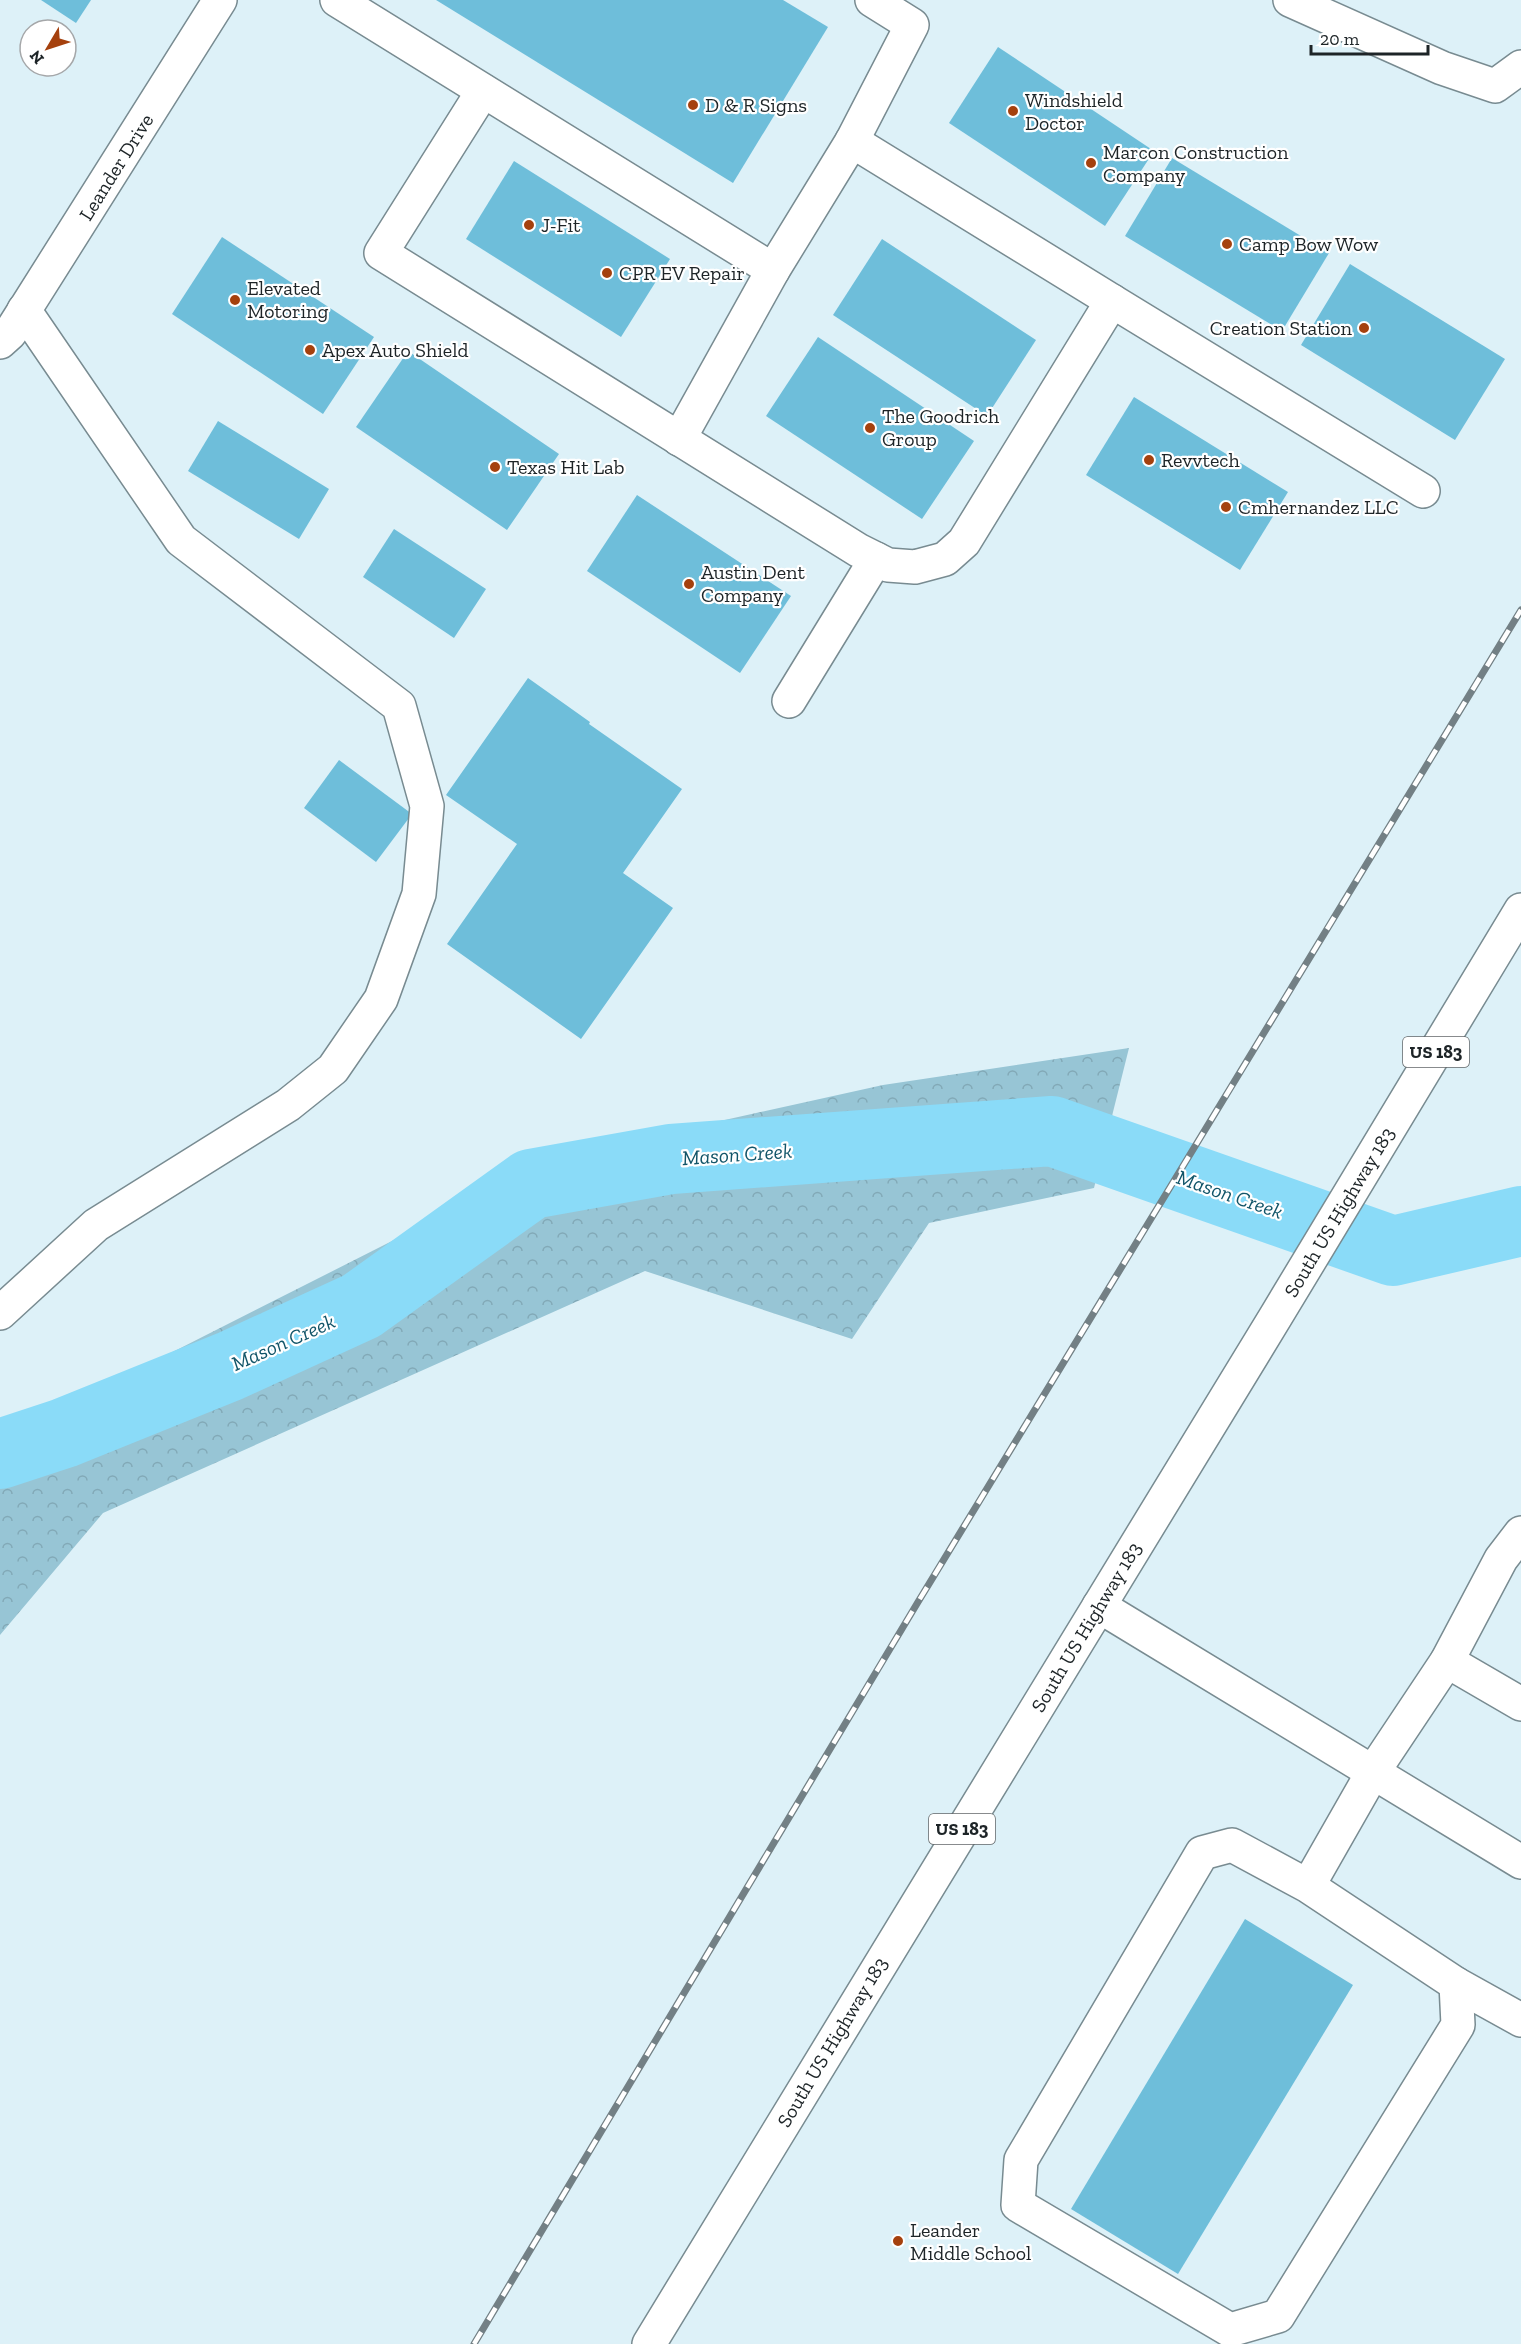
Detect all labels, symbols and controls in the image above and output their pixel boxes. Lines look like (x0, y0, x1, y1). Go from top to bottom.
north arrow (18, 18, 78, 78)
scale bar (1311, 18, 1428, 56)
text: 20 m (1320, 28, 1360, 50)
text: N (26, 46, 48, 68)
place label: Windshield Doctor (1025, 88, 1123, 135)
place label: D & R Signs (705, 93, 807, 117)
marker: D & R Signs (686, 98, 700, 112)
marker: Windshield Doctor (1006, 104, 1020, 118)
street label: Leander Drive (74, 109, 158, 225)
place label: Marcon Construction Company (1103, 140, 1289, 187)
marker: Marcon Construction Company (1084, 156, 1098, 170)
place label: J-Fit (541, 213, 581, 237)
marker: J-Fit (522, 218, 536, 232)
place label: Camp Bow Wow (1239, 232, 1379, 256)
marker: Camp Bow Wow (1220, 237, 1234, 251)
place label: CPR EV Repair (619, 261, 745, 285)
marker: CPR EV Repair (600, 266, 614, 280)
place label: Elevated Motoring (247, 276, 329, 323)
marker: Elevated Motoring (228, 293, 242, 307)
place label: Creation Station (1210, 316, 1353, 340)
marker: Creation Station (1357, 321, 1371, 335)
place label: Apex Auto Shield (322, 338, 469, 362)
marker: Apex Auto Shield (303, 343, 317, 357)
place label: The Goodrich Group (882, 404, 1000, 451)
marker: The Goodrich Group (863, 421, 877, 435)
place label: Revvtech (1161, 448, 1241, 472)
marker: Revvtech (1142, 453, 1156, 467)
place label: Texas Hit Lab (507, 455, 624, 479)
marker: Texas Hit Lab (488, 460, 502, 474)
place label: Cmhernandez LLC (1238, 495, 1399, 519)
marker: Cmhernandez LLC (1219, 500, 1233, 514)
place label: Austin Dent Company (701, 560, 806, 607)
marker: Austin Dent Company (682, 577, 696, 591)
road number: US 183 (1403, 1037, 1469, 1067)
street label: South US Highway 183 (1279, 1123, 1399, 1301)
water label: Mason Creek (681, 1138, 793, 1170)
water label: Mason Creek (1174, 1164, 1286, 1224)
water label: Mason Creek (227, 1308, 339, 1376)
street label: South US Highway 183 (1026, 1538, 1146, 1716)
road number: US 183 (929, 1814, 995, 1844)
street label: South US Highway 183 (772, 1953, 892, 2131)
place label: Leander Middle School (910, 2218, 1031, 2265)
marker: Leander Middle School (891, 2234, 905, 2248)

